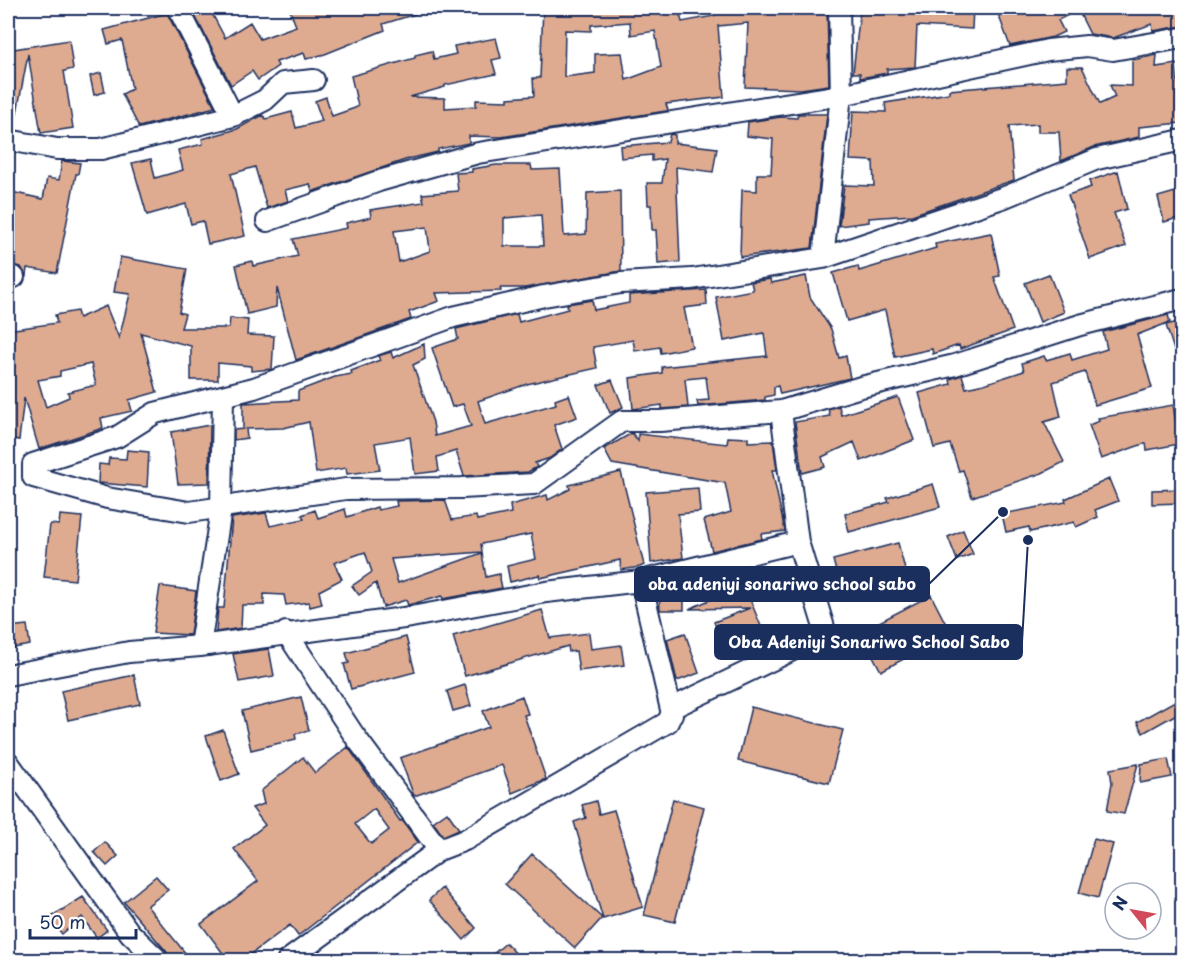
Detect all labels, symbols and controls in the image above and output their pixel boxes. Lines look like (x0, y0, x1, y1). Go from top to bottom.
callout: oba adeniyi sonariwo school sabo (635, 567, 929, 601)
text: oba adeniyi sonariwo school sabo (648, 571, 916, 595)
callout: Oba Adeniyi Sonariwo School Sabo (715, 625, 1022, 659)
text: Oba Adeniyi Sonariwo School Sabo (728, 629, 1010, 653)
north arrow (1103, 881, 1163, 941)
text: N (1106, 891, 1133, 914)
scale bar (30, 902, 136, 940)
text: 50 m (39, 908, 86, 935)

